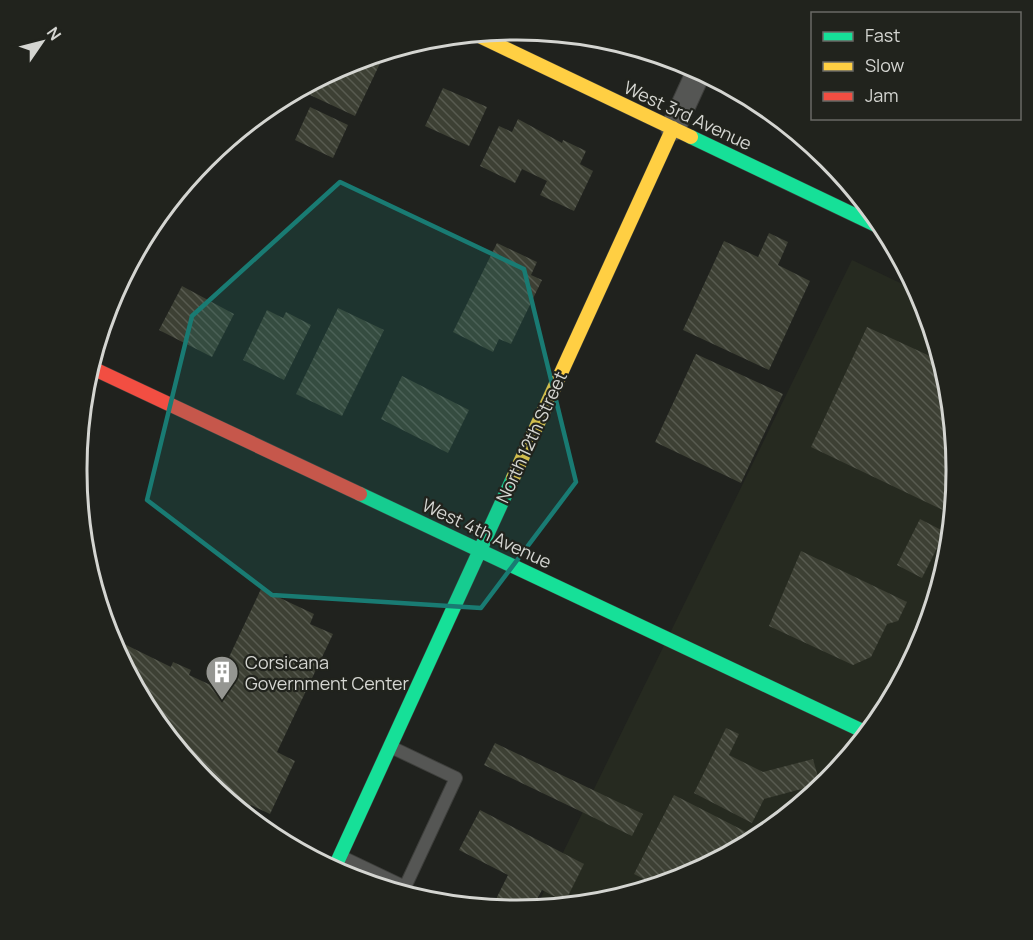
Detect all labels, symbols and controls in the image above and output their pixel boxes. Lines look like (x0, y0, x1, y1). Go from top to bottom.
north arrow (12, 12, 72, 72)
legend (811, 12, 1021, 120)
text: N (42, 22, 67, 44)
text: Fast (865, 23, 900, 47)
text: Slow (865, 53, 905, 77)
street label: West 3rd Avenue (620, 75, 756, 155)
text: Jam (865, 83, 899, 107)
street label: North 12th Street (490, 367, 572, 507)
street label: West 4th Avenue (418, 492, 556, 574)
place label: Corsicana Government Center (245, 650, 410, 695)
building icon: Corsicana Government Center (204, 654, 240, 701)

